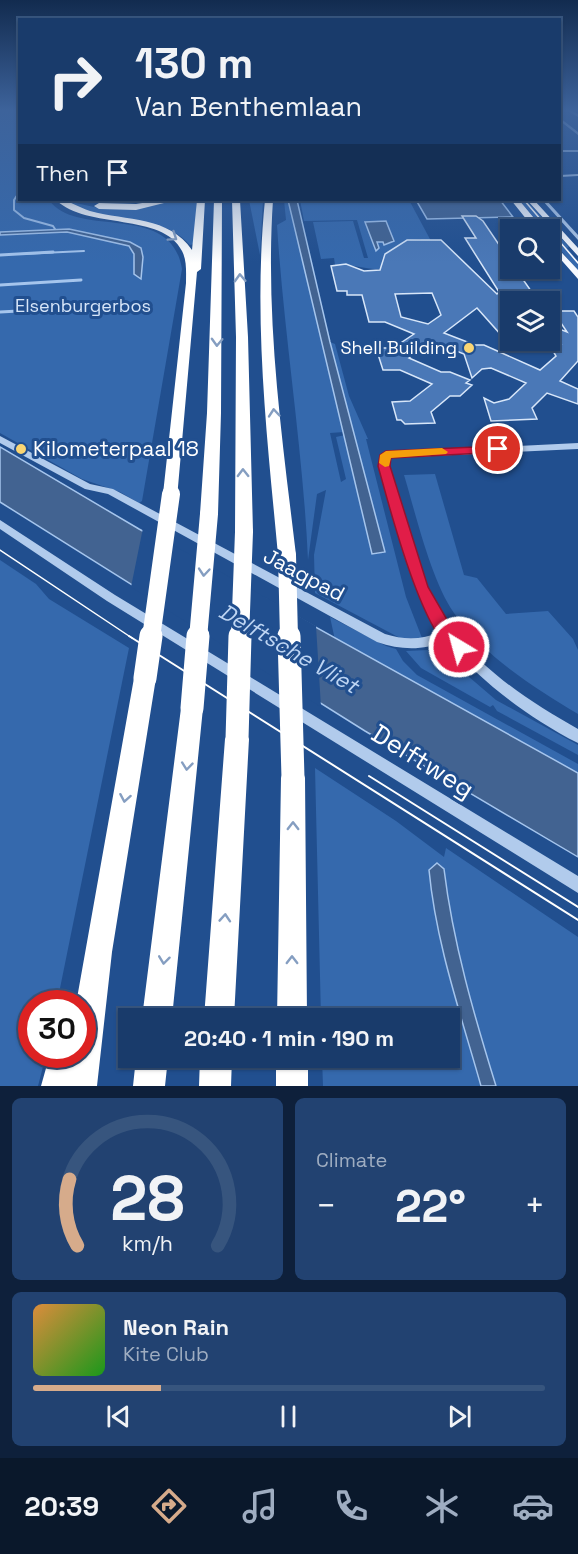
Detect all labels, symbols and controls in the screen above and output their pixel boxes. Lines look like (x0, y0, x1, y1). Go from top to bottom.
text: 130 m (135, 37, 253, 90)
icon: right (36, 42, 114, 120)
text: Van Benthemlaan (135, 89, 362, 124)
icon: arrive (101, 156, 134, 189)
text: Then (36, 159, 89, 187)
map controls (500, 219, 560, 351)
button: search (500, 219, 560, 279)
one-way arrow (167, 230, 178, 241)
one-way arrow (233, 274, 246, 283)
button: layers (500, 291, 560, 351)
park label: Elsenburgerbos (15, 294, 151, 317)
place label: Shell Building (341, 336, 457, 359)
one-way arrow (210, 337, 223, 346)
marker: Shell Building (462, 341, 476, 355)
one-way arrow (268, 408, 281, 417)
pin (472, 423, 523, 474)
icon: arrive (481, 432, 514, 465)
place label: Kilometerpaal 18 (33, 435, 199, 462)
marker: Kilometerpaal 18 (14, 442, 28, 456)
one-way arrow (237, 469, 249, 478)
street label: Jaagpad (259, 542, 349, 607)
one-way arrow (198, 567, 211, 577)
water label: Delftsche Vliet (214, 597, 365, 700)
position arrow (427, 615, 491, 679)
street label: Delftweg (365, 716, 481, 806)
one-way arrow (181, 762, 193, 771)
one-way arrow (119, 793, 131, 803)
one-way arrow (287, 822, 299, 831)
one-way arrow (219, 914, 232, 923)
one-way arrow (158, 955, 171, 965)
one-way arrow (286, 956, 298, 965)
speed limit sign: 30 (18, 990, 96, 1068)
text: 20:40 · 1 min · 190 m (184, 1024, 394, 1052)
text: Climate (316, 1147, 387, 1173)
text: 28 (110, 1159, 185, 1238)
text: 22° (395, 1178, 466, 1235)
text: − (316, 1185, 336, 1227)
text: + (525, 1185, 545, 1227)
text: km/h (122, 1230, 173, 1257)
text: Neon Rain (123, 1313, 229, 1341)
text: Kite Club (123, 1341, 209, 1367)
icon: previous (102, 1400, 135, 1433)
icon: pause (272, 1400, 305, 1433)
icon: next (443, 1400, 476, 1433)
icon: directions (148, 1485, 190, 1527)
icon: music (239, 1485, 281, 1527)
icon: phone (330, 1485, 372, 1527)
icon: climate (421, 1485, 463, 1527)
icon: car (512, 1485, 554, 1527)
text: 20:39 (24, 1489, 99, 1524)

